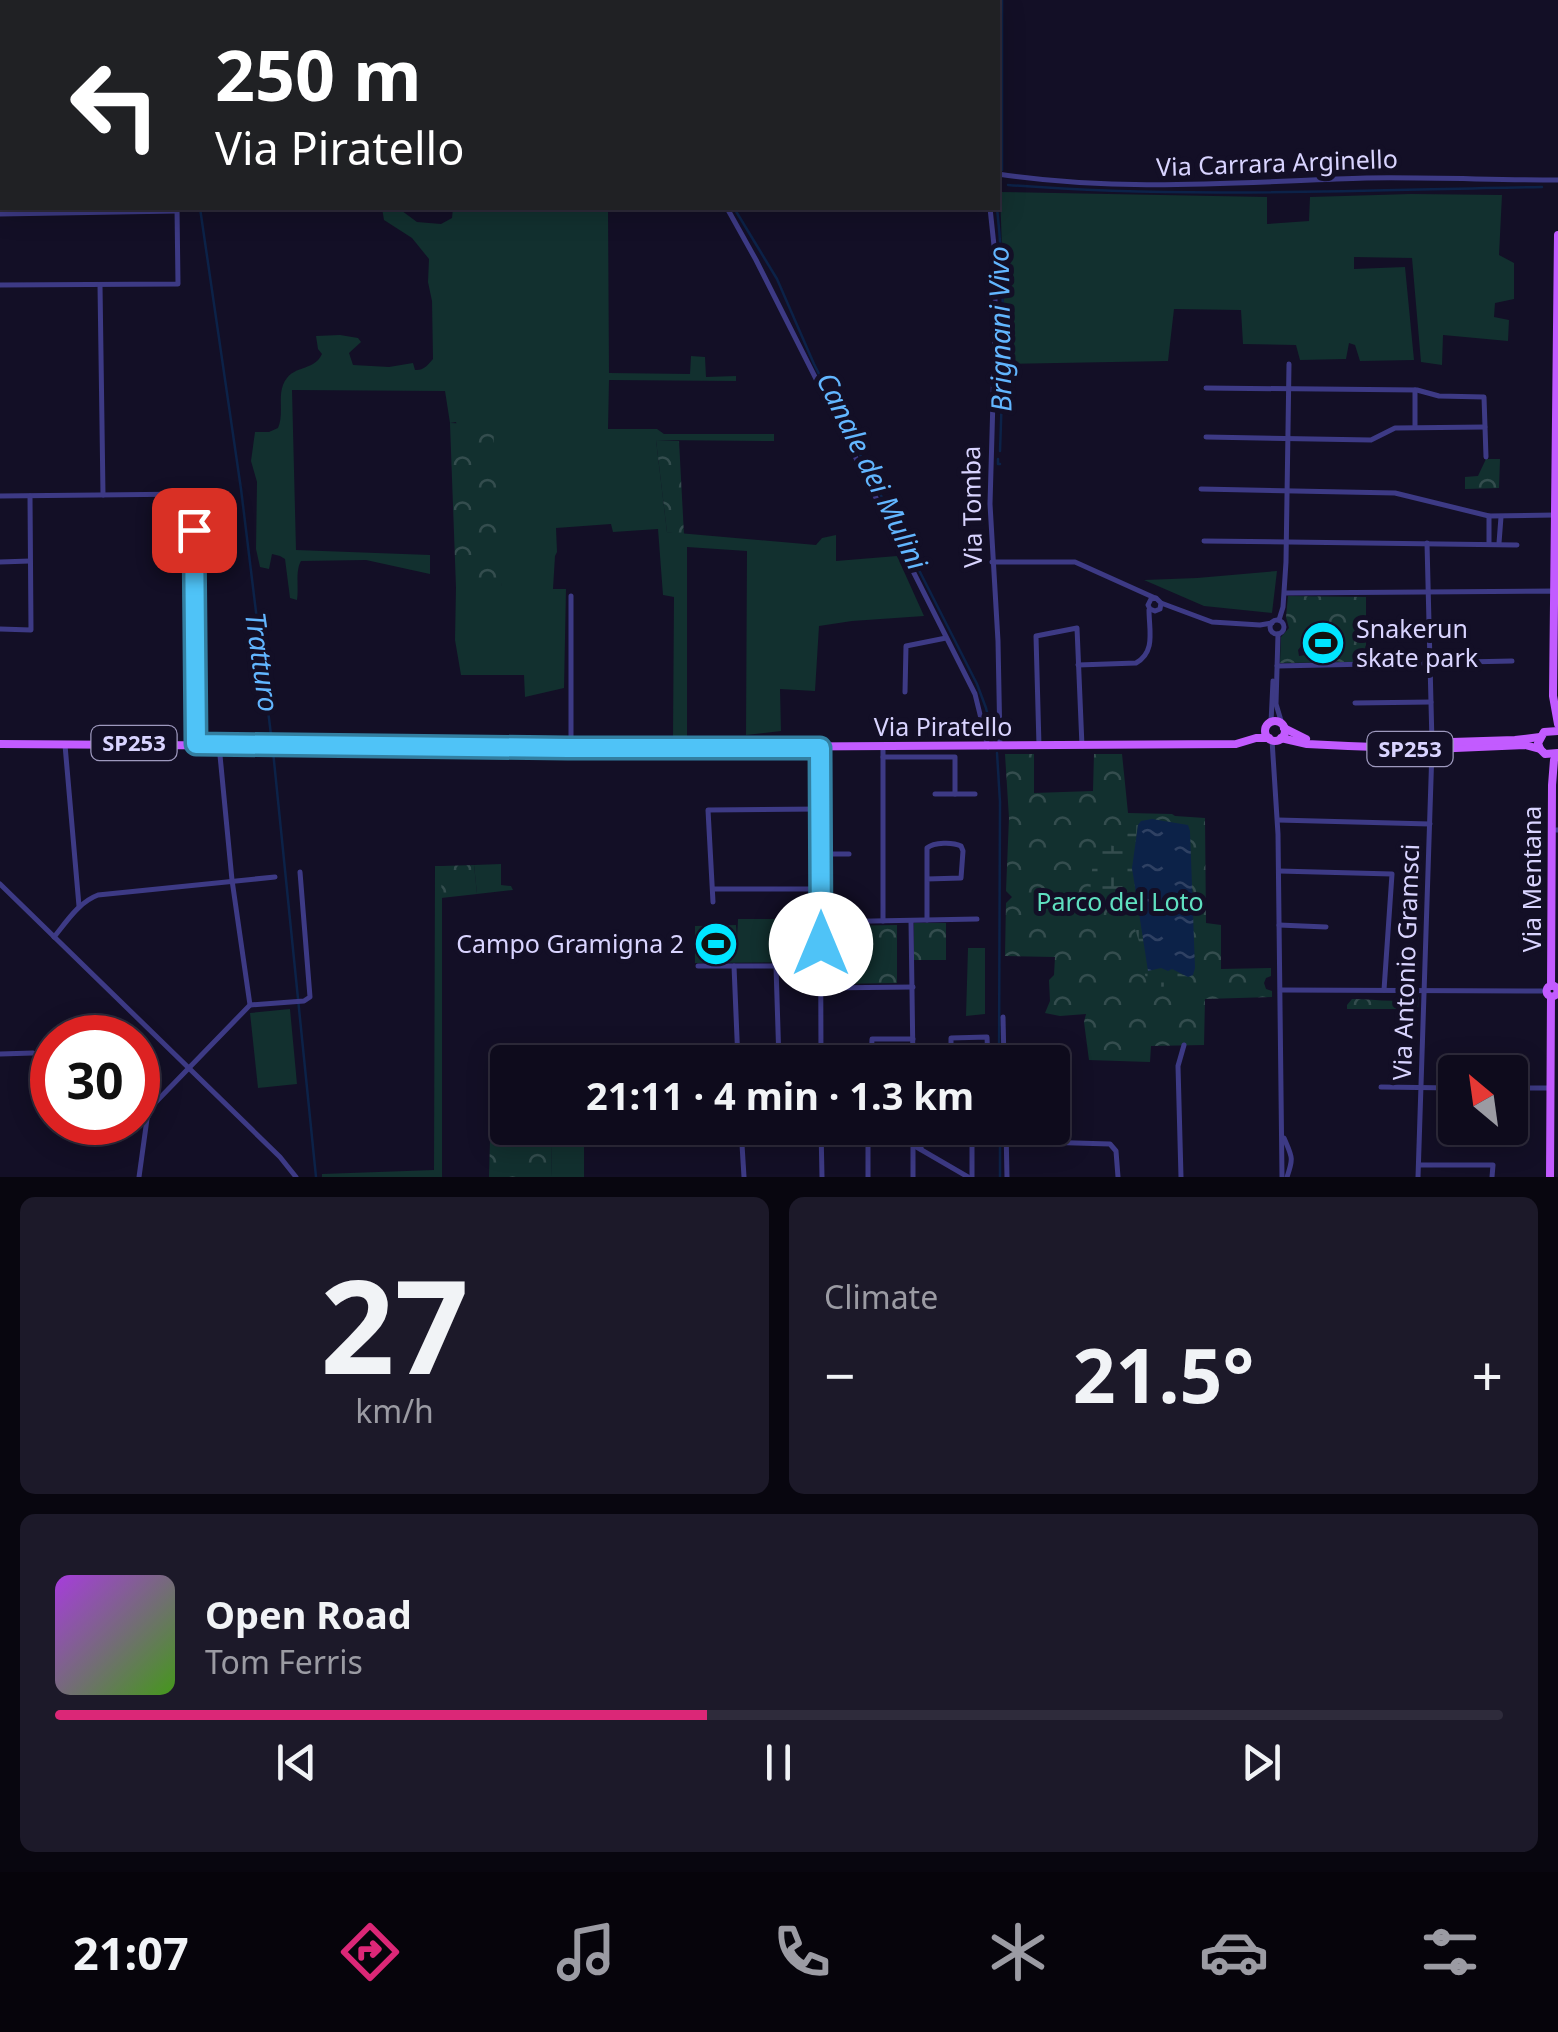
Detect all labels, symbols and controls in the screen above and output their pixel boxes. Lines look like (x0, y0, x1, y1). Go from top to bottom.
text: 250 m (215, 26, 422, 122)
icon: left (50, 40, 180, 170)
text: Via Piratello (215, 117, 464, 178)
street label: Via Carrara Arginello (1156, 141, 1398, 183)
water label: Brignani Vivo (979, 246, 1019, 412)
water label: Canale dei Mulini (809, 365, 937, 576)
street label: Via Tomba (953, 446, 989, 568)
pin (152, 488, 237, 573)
icon: arrive (167, 503, 222, 558)
water label: Tratturo (237, 610, 289, 714)
place label: Snakerun skate park (1356, 611, 1479, 674)
sports icon: Snakerun skate park (1300, 620, 1346, 666)
street label: Via Piratello (874, 709, 1012, 743)
road number: SP253 (92, 726, 176, 760)
road number: SP253 (1368, 732, 1452, 766)
street label: Via Mentana (1514, 806, 1548, 952)
street label: Via Antonio Gramsci (1384, 843, 1426, 1081)
park label: Parco del Loto (1036, 884, 1204, 918)
position arrow (769, 892, 873, 996)
sports icon: Campo Gramigna 2 (693, 921, 739, 967)
place label: Campo Gramigna 2 (456, 926, 684, 960)
speed limit sign: 30 (30, 1015, 160, 1145)
north arrow (1438, 1055, 1528, 1145)
map controls (1438, 1055, 1528, 1145)
text: 21:11 · 4 min · 1.3 km (586, 1069, 974, 1121)
text: 27 (320, 1235, 469, 1412)
text: Climate (824, 1275, 938, 1318)
text: 21.5° (1073, 1323, 1254, 1425)
text: − (824, 1337, 855, 1412)
text: + (1472, 1337, 1503, 1412)
text: km/h (355, 1389, 434, 1432)
text: Open Road (205, 1588, 412, 1640)
text: Tom Ferris (205, 1640, 363, 1683)
icon: previous (269, 1735, 324, 1790)
icon: pause (751, 1735, 806, 1790)
icon: next (1234, 1735, 1289, 1790)
icon: directions (335, 1917, 405, 1987)
icon: music (551, 1917, 621, 1987)
icon: phone (767, 1917, 837, 1987)
icon: climate (983, 1917, 1053, 1987)
icon: car (1199, 1917, 1269, 1987)
icon: filters (1415, 1917, 1485, 1987)
text: 21:07 (73, 1922, 189, 1983)

